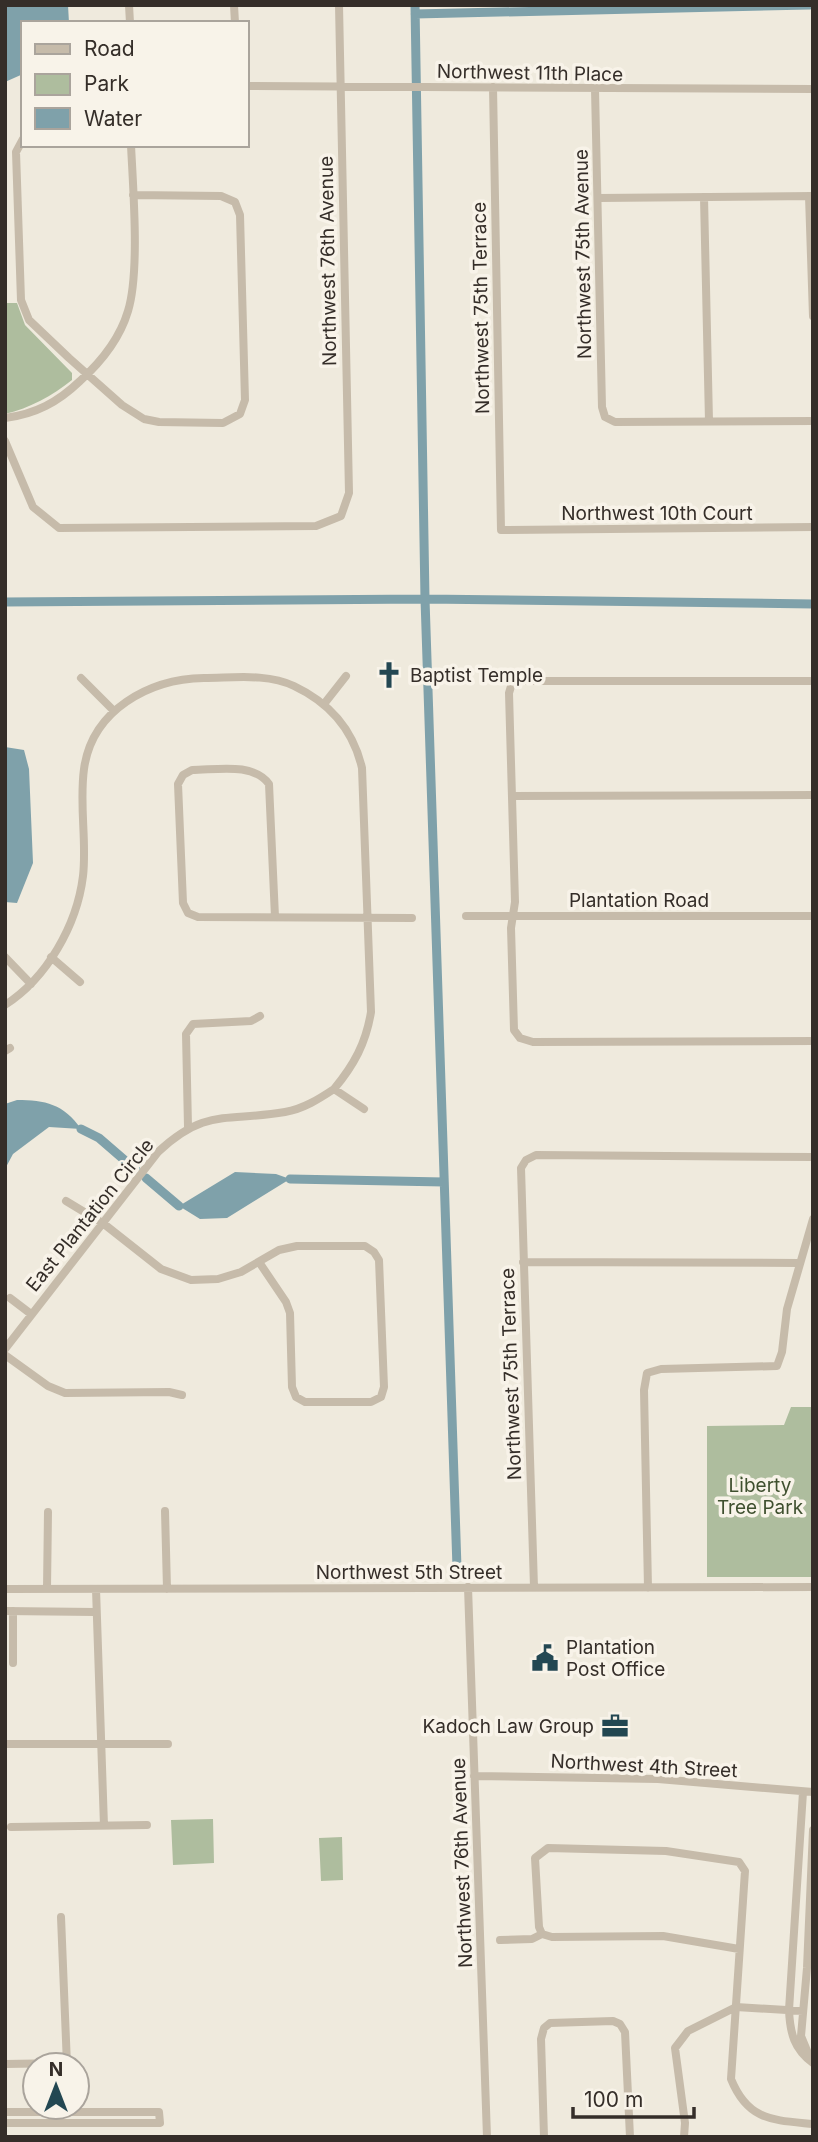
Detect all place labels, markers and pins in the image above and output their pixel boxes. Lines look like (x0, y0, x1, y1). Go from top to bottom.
church icon: Baptist Temple (374, 660, 404, 690)
place label: Baptist Temple (410, 664, 543, 687)
place label: Plantation Post Office (566, 1636, 665, 1681)
public building icon: Plantation Post Office (530, 1643, 560, 1673)
office icon: Kadoch Law Group (600, 1711, 630, 1741)
place label: Kadoch Law Group (423, 1715, 594, 1738)

